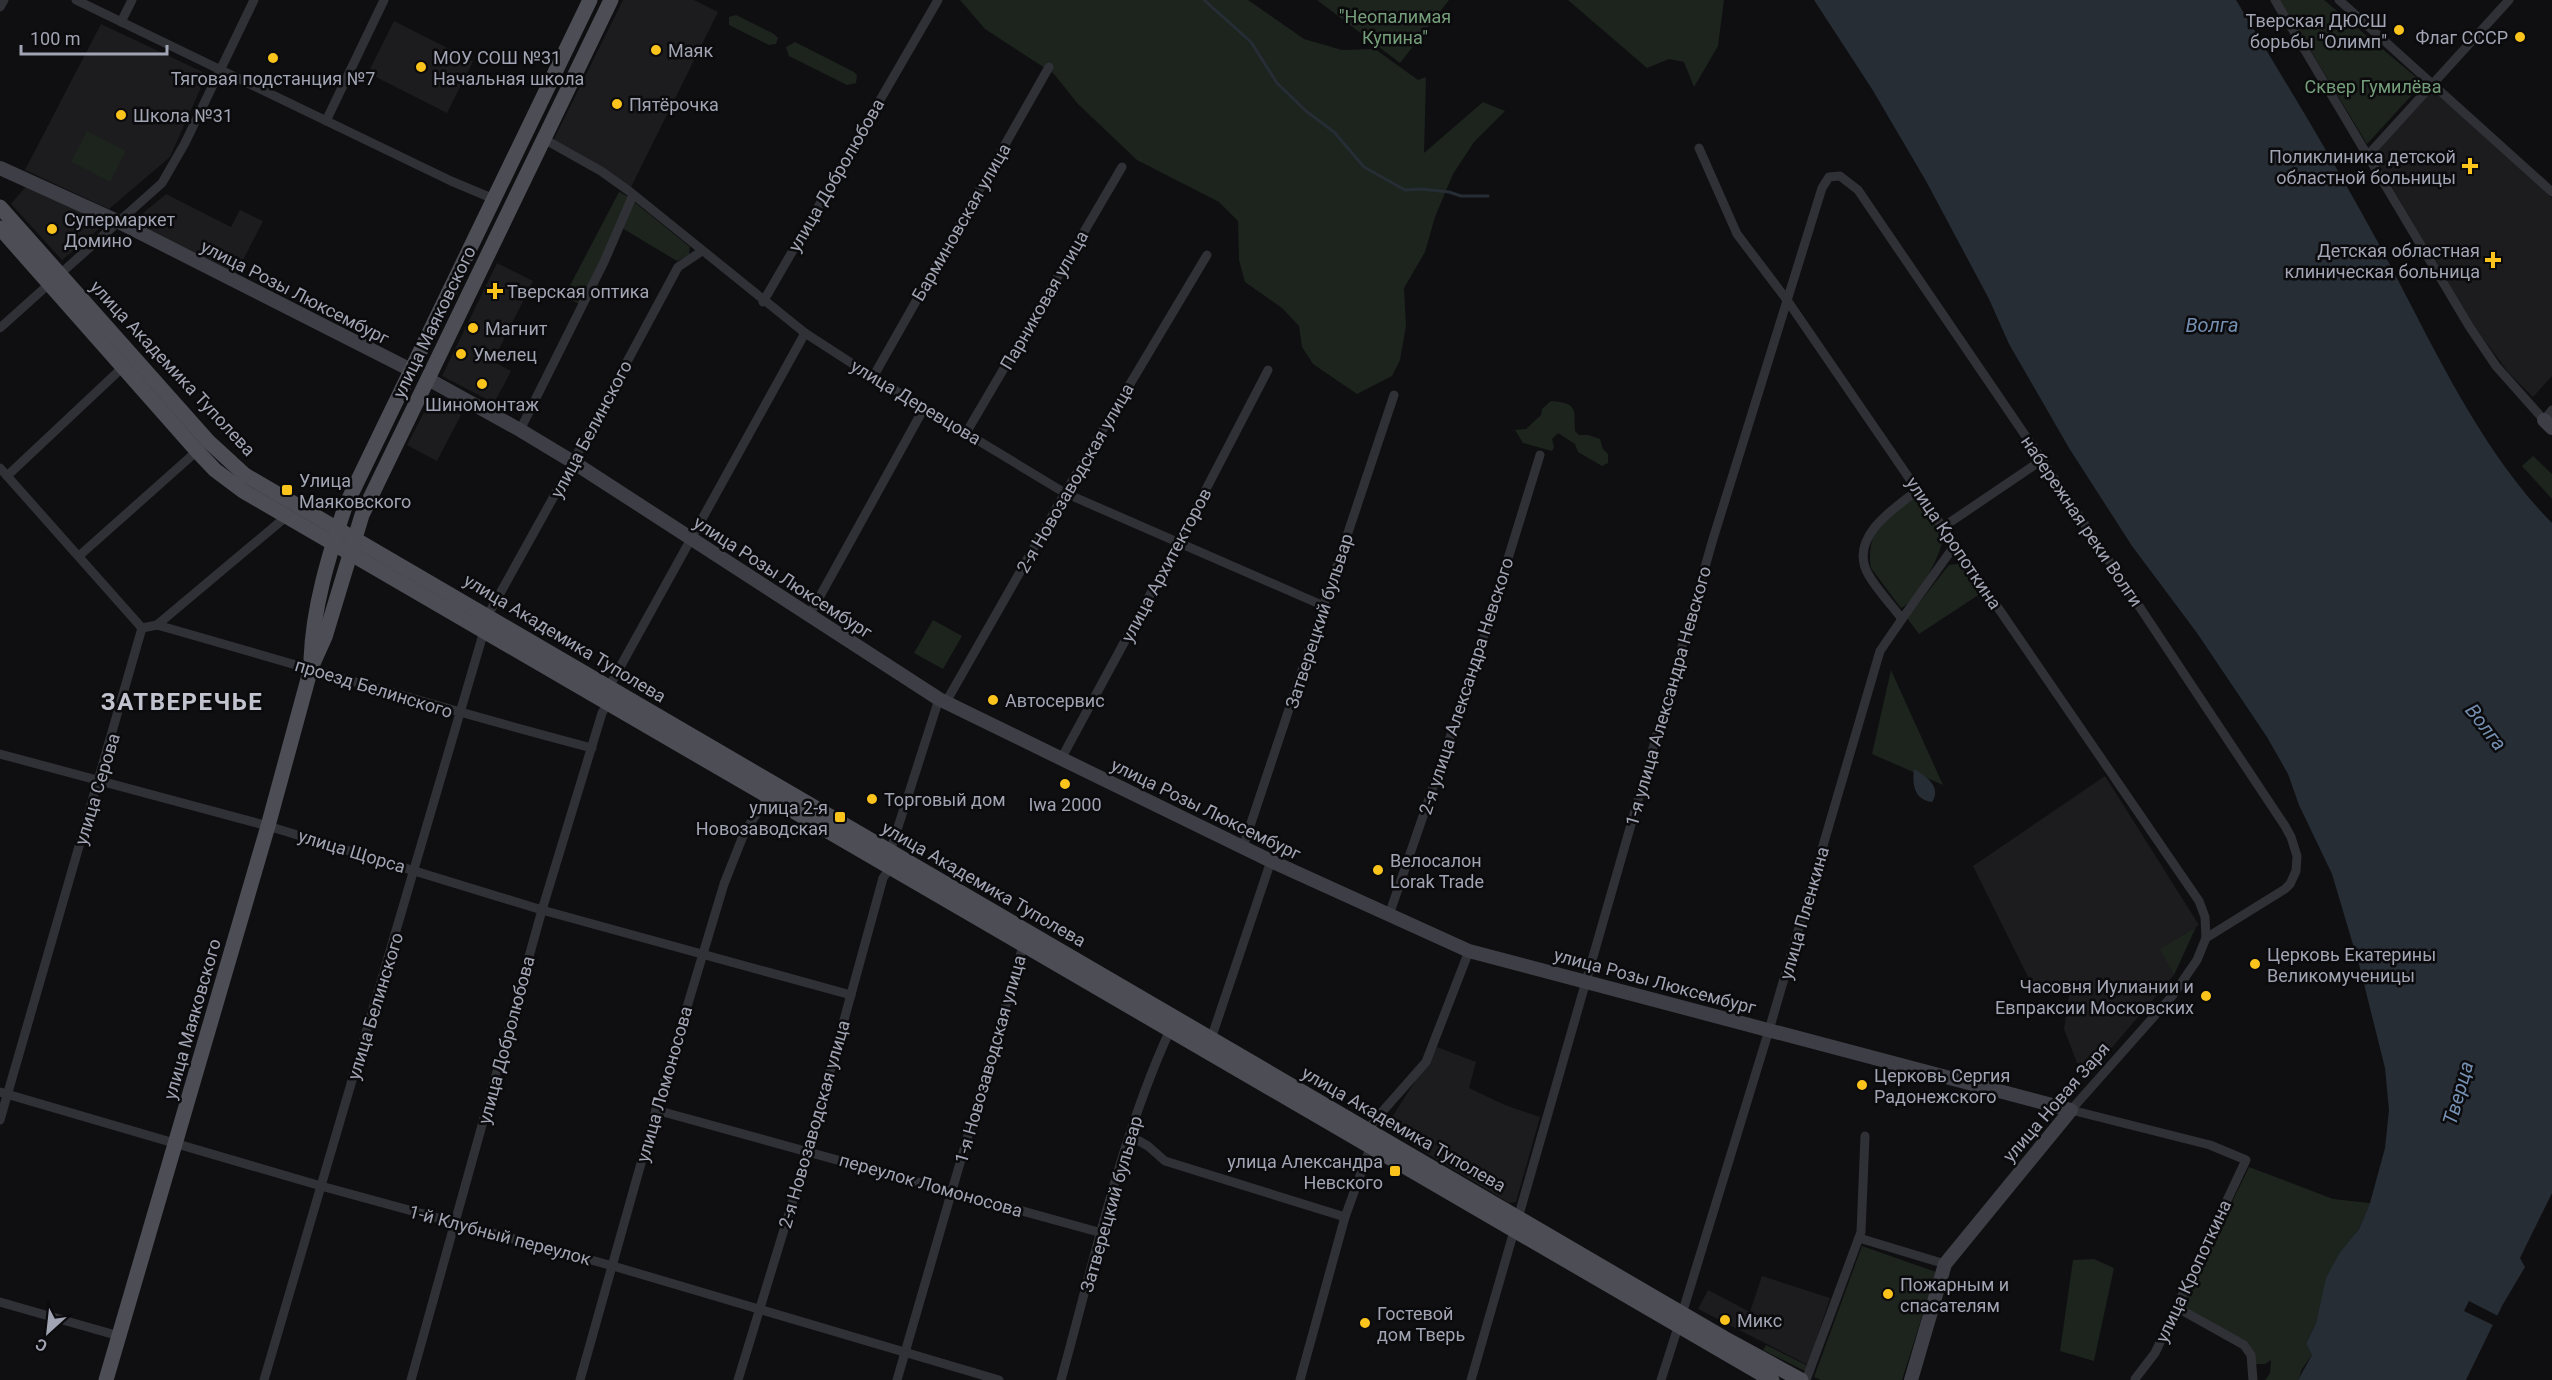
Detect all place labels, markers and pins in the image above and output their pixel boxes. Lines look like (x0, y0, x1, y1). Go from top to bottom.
place label: Тверская ДЮСШ борьбы "Олимп" (2246, 10, 2387, 52)
marker: Тверская ДЮСШ борьбы "Олимп" (2392, 23, 2406, 37)
place label: Флаг СССР (2415, 27, 2508, 48)
marker: Флаг СССР (2513, 30, 2527, 44)
place label: Маяк (668, 40, 713, 61)
marker: Маяк (649, 43, 663, 57)
place label: МОУ СОШ №31 Начальная школа (433, 47, 584, 89)
marker: Тяговая подстанция №7 (266, 51, 280, 65)
marker: МОУ СОШ №31 Начальная школа (414, 60, 428, 74)
place label: Тяговая подстанция №7 (171, 68, 375, 89)
place label: Пятёрочка (629, 94, 719, 115)
marker: Пятёрочка (610, 97, 624, 111)
place label: Школа №31 (133, 105, 233, 126)
marker: Школа №31 (114, 108, 128, 122)
place label: Поликлиника детской областной больницы (2269, 146, 2456, 188)
marker: Поликлиника детской областной больницы (2461, 157, 2479, 175)
place label: Супермаркет Домино (64, 209, 176, 251)
marker: Супермаркет Домино (45, 222, 59, 236)
place label: Детская областная клиническая больница (2285, 240, 2480, 282)
marker: Детская областная клиническая больница (2484, 251, 2502, 269)
place label: Тверская оптика (507, 281, 649, 302)
marker: Тверская оптика (488, 284, 502, 298)
place label: Магнит (485, 318, 548, 339)
marker: Магнит (466, 321, 480, 335)
place label: Умелец (473, 344, 537, 365)
marker: Умелец (454, 347, 468, 361)
marker: Шиномонтаж (475, 377, 489, 391)
place label: Шиномонтаж (425, 394, 539, 415)
place label: Улица Маяковского (299, 470, 411, 512)
marker: Улица Маяковского (280, 483, 294, 497)
place label: Автосервис (1005, 690, 1105, 711)
marker: Автосервис (986, 693, 1000, 707)
marker: Iwa 2000 (1058, 777, 1072, 791)
place label: Торговый дом (884, 789, 1006, 810)
marker: Торговый дом (865, 792, 879, 806)
place label: Iwa 2000 (1028, 794, 1102, 815)
place label: улица 2-я Новозаводская (696, 797, 828, 839)
marker: улица 2-я Новозаводская (833, 810, 847, 824)
place label: Велосалон Lorak Trade (1390, 850, 1484, 892)
marker: Велосалон Lorak Trade (1371, 863, 1385, 877)
place label: Церковь Екатерины Великомученицы (2267, 944, 2436, 986)
marker: Церковь Екатерины Великомученицы (2248, 957, 2262, 971)
place label: Часовня Иулиании и Евпраксии Московских (1995, 976, 2194, 1018)
marker: Часовня Иулиании и Евпраксии Московских (2199, 989, 2213, 1003)
place label: Церковь Сергия Радонежского (1874, 1065, 2010, 1107)
marker: Церковь Сергия Радонежского (1855, 1078, 1869, 1092)
place label: улица Александра Невского (1227, 1151, 1383, 1193)
marker: улица Александра Невского (1388, 1164, 1402, 1178)
place label: Пожарным и спасателям (1900, 1274, 2009, 1316)
marker: Пожарным и спасателям (1881, 1287, 1895, 1301)
place label: Гостевой дом Тверь (1377, 1303, 1465, 1345)
place label: Микс (1737, 1310, 1782, 1331)
marker: Микс (1718, 1313, 1732, 1327)
marker: Гостевой дом Тверь (1358, 1316, 1372, 1330)

